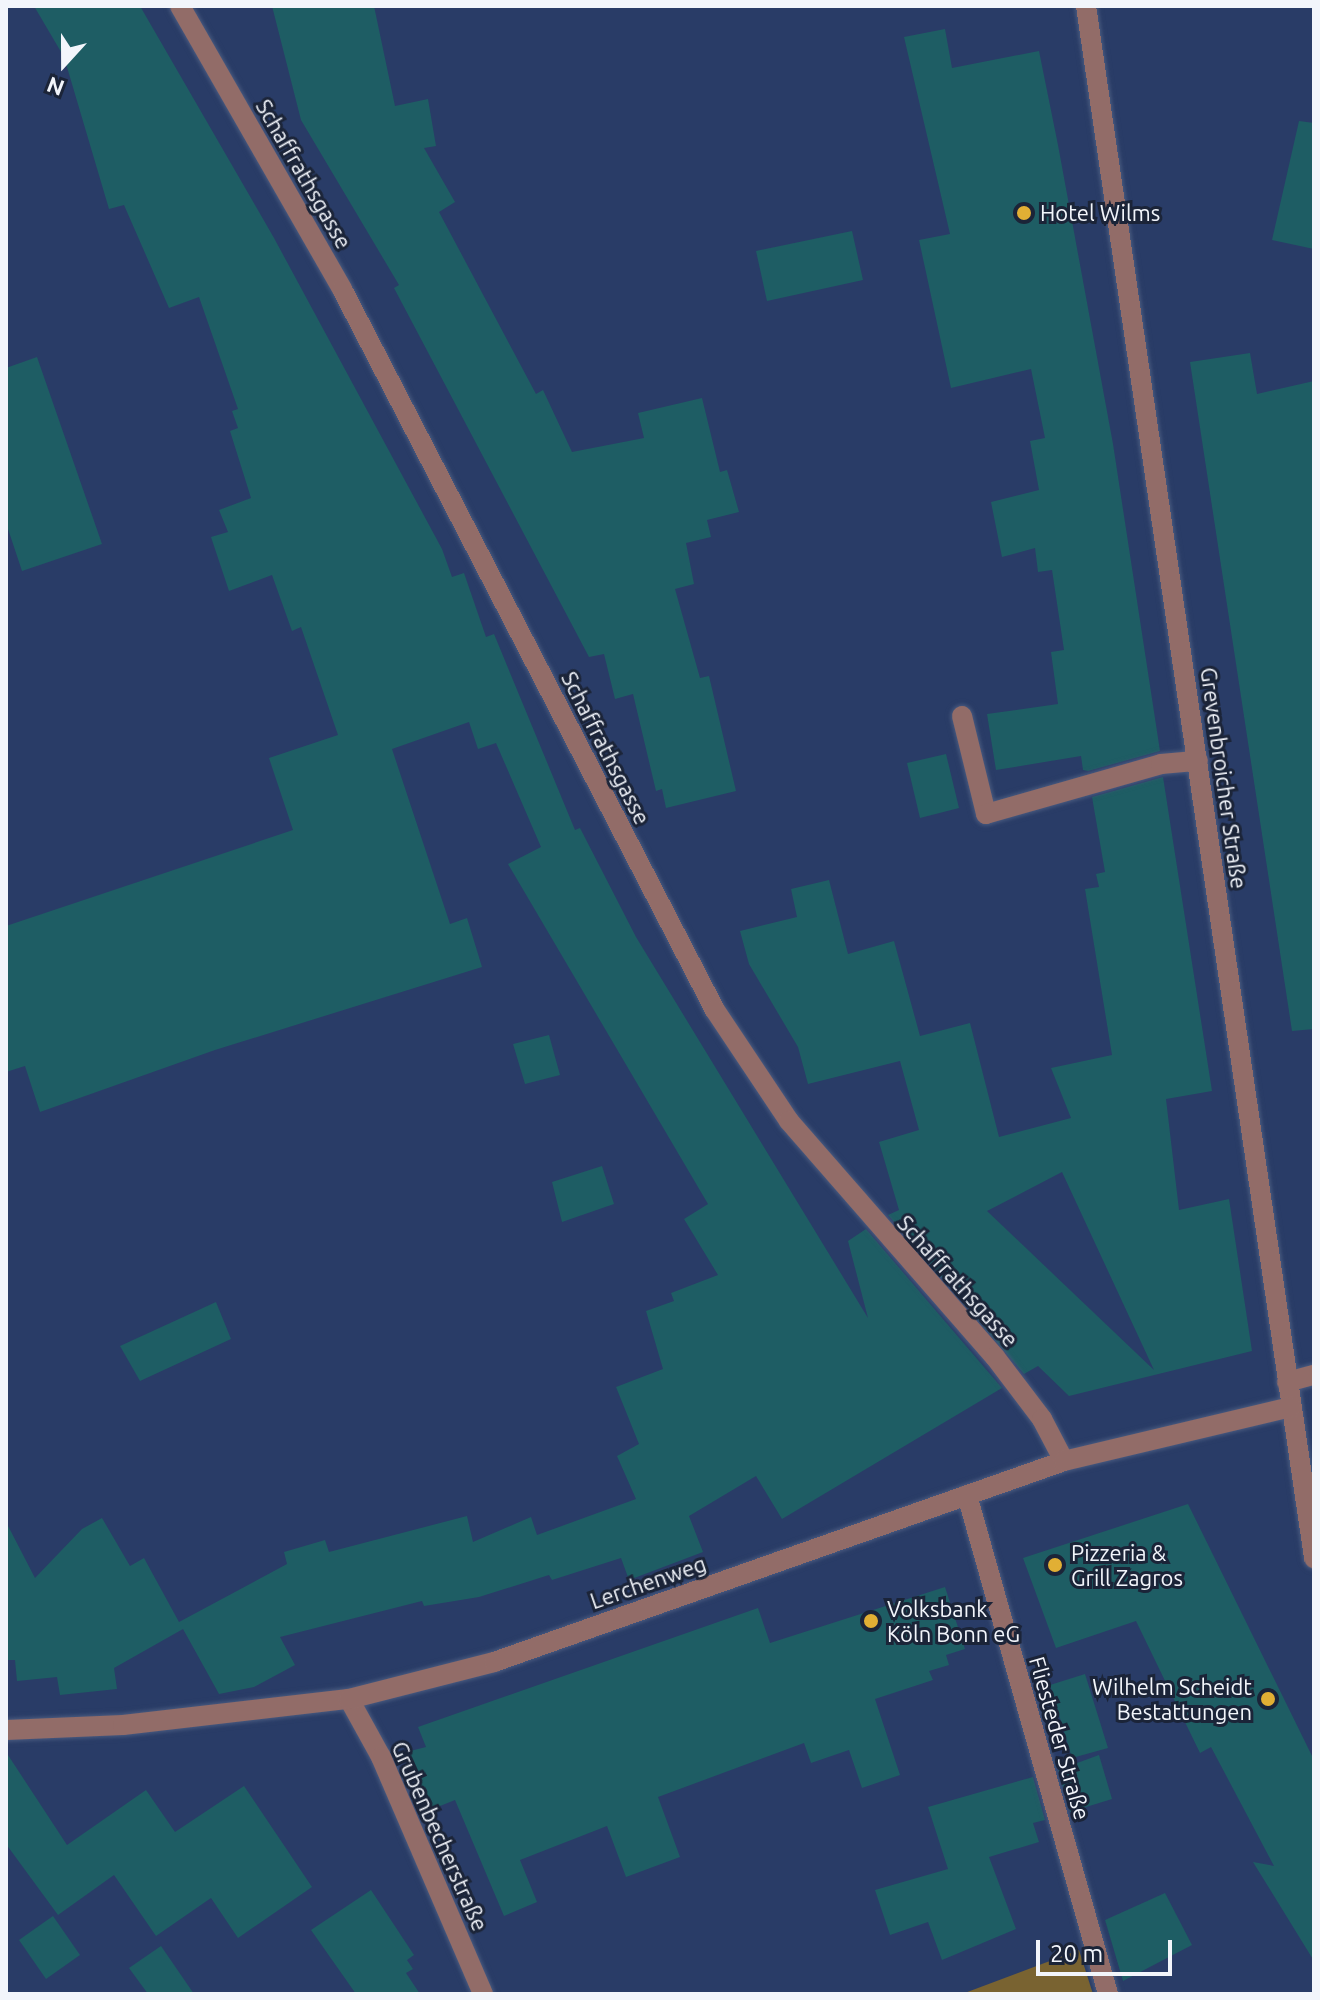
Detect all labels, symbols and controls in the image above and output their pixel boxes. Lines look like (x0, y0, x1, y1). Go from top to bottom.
north arrow (24, 24, 104, 104)
text: N (43, 72, 67, 101)
street label: Schaffrathsgasse (251, 95, 357, 253)
place label: Hotel Wilms (1040, 200, 1160, 226)
marker: Hotel Wilms (1015, 204, 1033, 222)
street label: Grevenbroicher Straße (1195, 666, 1253, 890)
street label: Schaffrathsgasse (556, 667, 656, 829)
street label: Schaffrathsgasse (892, 1210, 1024, 1352)
place label: Pizzeria & Grill Zagros (1071, 1539, 1183, 1590)
street label: Lerchenweg (587, 1550, 709, 1614)
marker: Pizzeria & Grill Zagros (1046, 1556, 1064, 1574)
place label: Volksbank Köln Bonn eG (887, 1595, 1020, 1646)
marker: Volksbank Köln Bonn eG (862, 1612, 880, 1630)
street label: Fliesteder Straße (1024, 1653, 1096, 1823)
place label: Wilhelm Scheidt Bestattungen (1092, 1673, 1252, 1724)
marker: Wilhelm Scheidt Bestattungen (1259, 1690, 1277, 1708)
street label: Grubenbecherstraße (386, 1737, 494, 1935)
scale bar (1040, 1924, 1176, 1974)
text: 20 m (1050, 1940, 1103, 1967)

